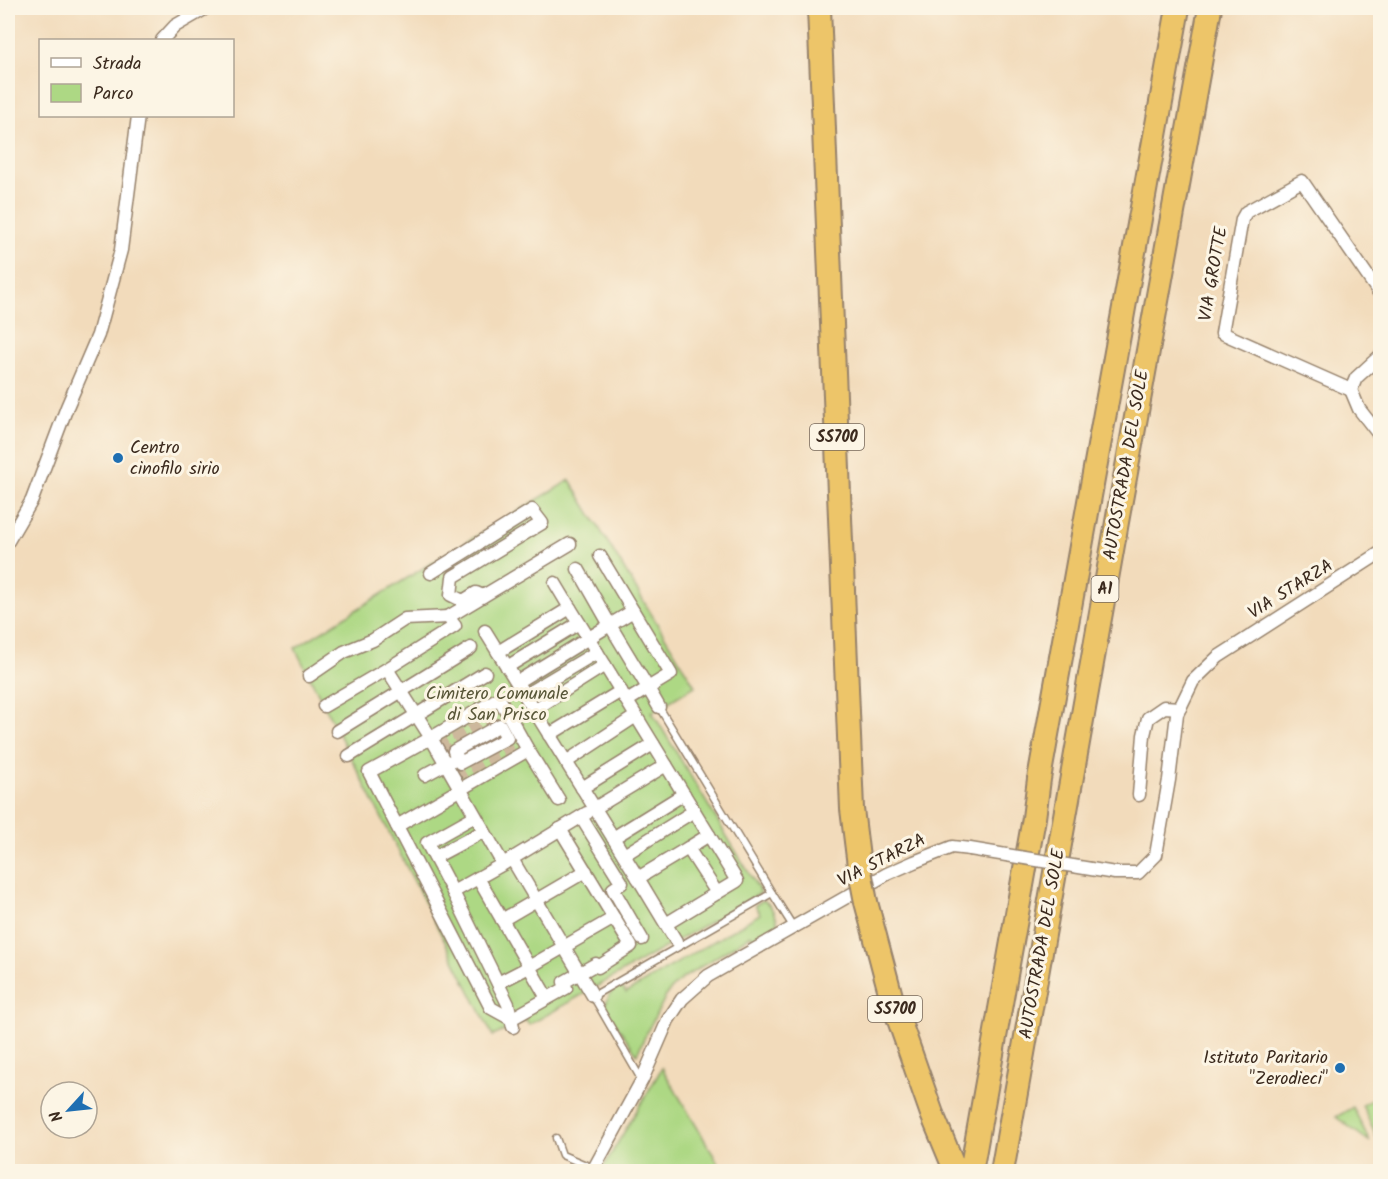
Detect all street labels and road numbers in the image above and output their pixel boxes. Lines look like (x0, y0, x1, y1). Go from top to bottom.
street label: VIA GROTTE (1191, 224, 1237, 324)
street label: AUTOSTRADA DEL SOLE (1096, 367, 1158, 563)
road number: SS700 (810, 424, 864, 450)
street label: VIA STARZA (1243, 552, 1339, 628)
road number: A1 (1092, 576, 1118, 602)
street label: VIA STARZA (833, 826, 931, 896)
street label: AUTOSTRADA DEL SOLE (1012, 846, 1074, 1042)
road number: SS700 (868, 996, 922, 1022)

